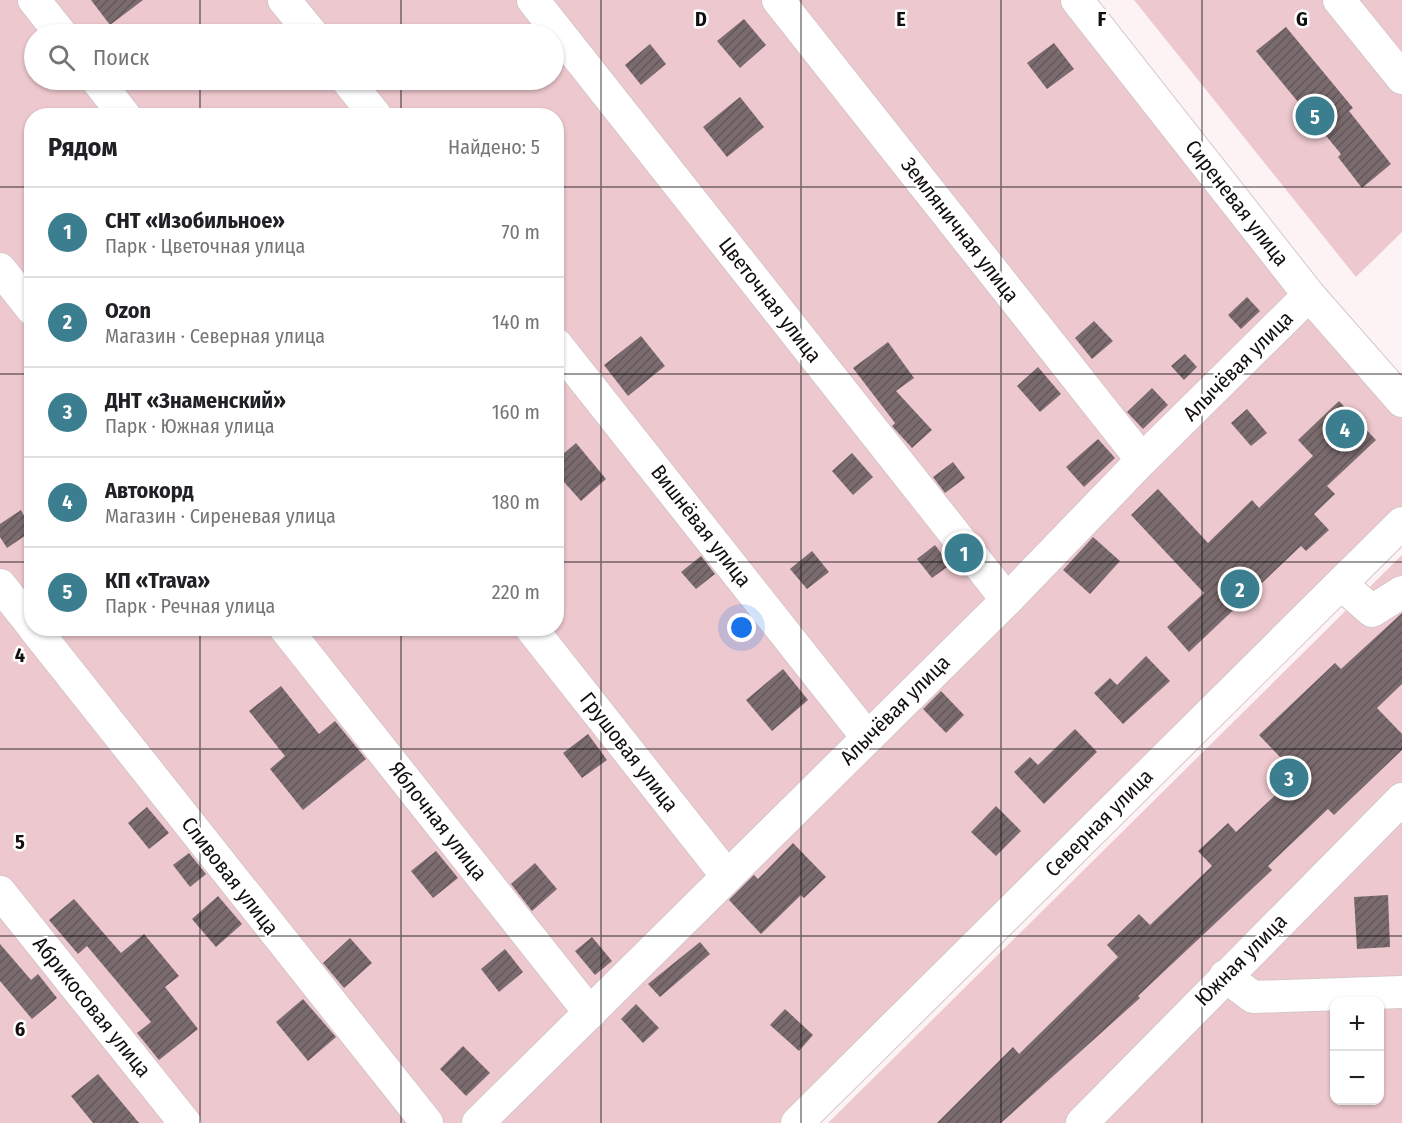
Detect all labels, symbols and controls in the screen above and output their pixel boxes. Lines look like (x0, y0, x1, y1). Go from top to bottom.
text: D (695, 7, 707, 31)
text: E (896, 7, 906, 31)
text: F (1098, 7, 1107, 31)
text: G (1296, 7, 1308, 31)
search box (24, 24, 564, 90)
icon: search (45, 41, 78, 74)
text: Поиск (93, 44, 149, 71)
pin: 5 (1296, 94, 1334, 138)
text: Рядом (48, 132, 117, 163)
text: Найдено: 5 (448, 135, 540, 159)
street label: Сиреневая улица (1180, 135, 1294, 271)
street label: Земляничная улица (895, 152, 1025, 308)
text: СНТ «Изобильное» (105, 207, 285, 234)
text: 1 (63, 220, 72, 244)
text: 70 m (502, 220, 540, 244)
street label: Цветочная улица (713, 232, 827, 368)
text: Парк · Цветочная улица (105, 234, 305, 258)
text: Ozon (105, 297, 151, 324)
street label: Алычёвая улица (1177, 305, 1299, 427)
text: 2 (63, 310, 72, 334)
text: 140 m (492, 310, 540, 334)
text: Магазин · Северная улица (105, 324, 325, 348)
text: ДНТ «Знаменский» (105, 387, 286, 414)
text: 3 (63, 400, 72, 424)
text: 160 m (492, 400, 540, 424)
pin: 4 (1326, 406, 1364, 452)
text: Парк · Южная улица (105, 414, 275, 438)
street label: Вишнёвая улица (645, 460, 757, 592)
text: Автокорд (105, 477, 194, 504)
text: 4 (62, 490, 73, 514)
text: 180 m (492, 490, 540, 514)
text: Магазин · Сиреневая улица (105, 504, 336, 528)
pin: 1 (944, 530, 984, 576)
pin: 2 (1220, 566, 1260, 612)
text: КП «Trava» (105, 567, 210, 594)
text: 5 (63, 580, 72, 604)
text: 220 m (492, 580, 540, 604)
text: Парк · Речная улица (105, 594, 275, 618)
your location (727, 613, 756, 642)
text: 4 (15, 643, 25, 667)
street label: Алычёвая улица (834, 649, 956, 771)
street label: Грушовая улица (574, 687, 684, 817)
street label: Яблочная улица (383, 756, 493, 886)
pin: 3 (1270, 756, 1308, 800)
street label: Северная улица (1040, 764, 1158, 882)
street label: Сливовая улица (176, 812, 284, 940)
text: 5 (15, 830, 25, 854)
street label: Южная улица (1189, 908, 1293, 1012)
street label: Абрикосовая улица (27, 931, 157, 1083)
map controls (1330, 997, 1384, 1105)
button: + (1330, 997, 1384, 1051)
text: 6 (15, 1017, 25, 1041)
button: − (1330, 1051, 1384, 1105)

